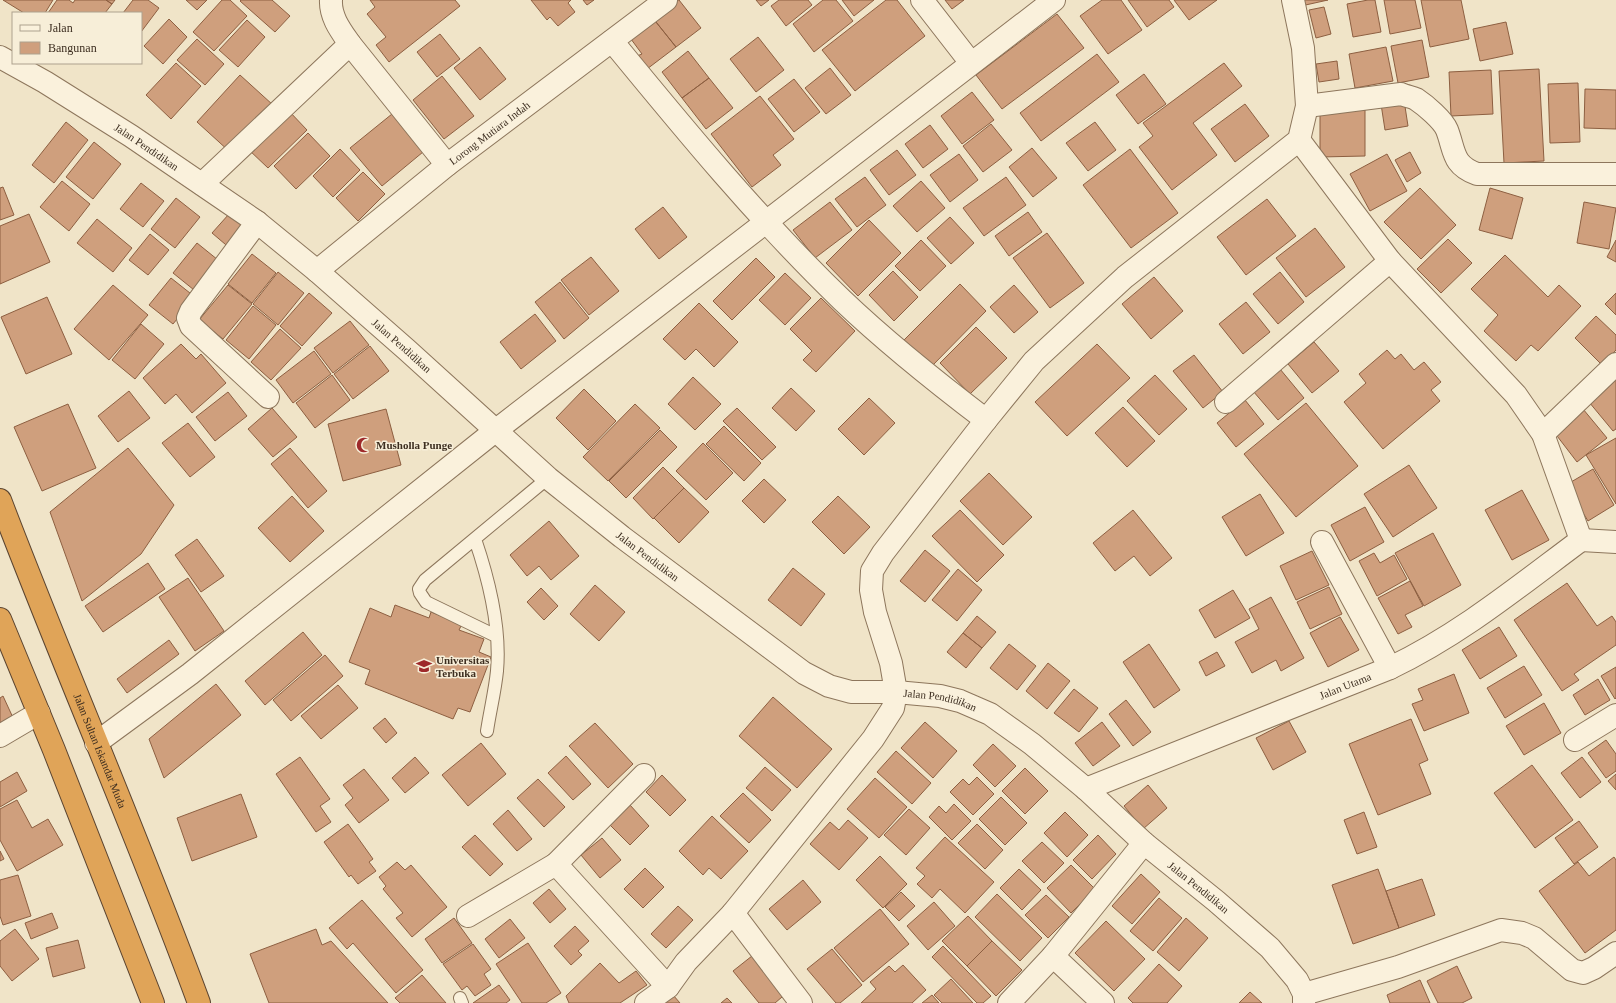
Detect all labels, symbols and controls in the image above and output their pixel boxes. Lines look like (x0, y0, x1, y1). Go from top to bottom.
legend (12, 12, 142, 64)
text: Jalan (48, 21, 73, 35)
text: Bangunan (48, 41, 97, 55)
street label: Lorong Mutiara Indah (447, 98, 533, 167)
street label: Jalan Pendidikan (112, 121, 181, 173)
street label: Jalan Pendidikan (370, 316, 434, 375)
mosque icon: Musholla Punge (355, 436, 373, 454)
place label: Musholla Punge (376, 439, 452, 451)
street label: Jalan Pendidikan (614, 529, 682, 584)
place label: Universitas Terbuka (436, 654, 490, 679)
school or university icon: Universitas Terbuka (415, 657, 433, 675)
street label: Jalan Utama (1318, 670, 1373, 702)
street label: Jalan Pendidikan (903, 687, 979, 714)
street label: Jalan Sultan Iskandar Muda (71, 692, 129, 810)
street label: Jalan Pendidikan (1166, 859, 1232, 916)

